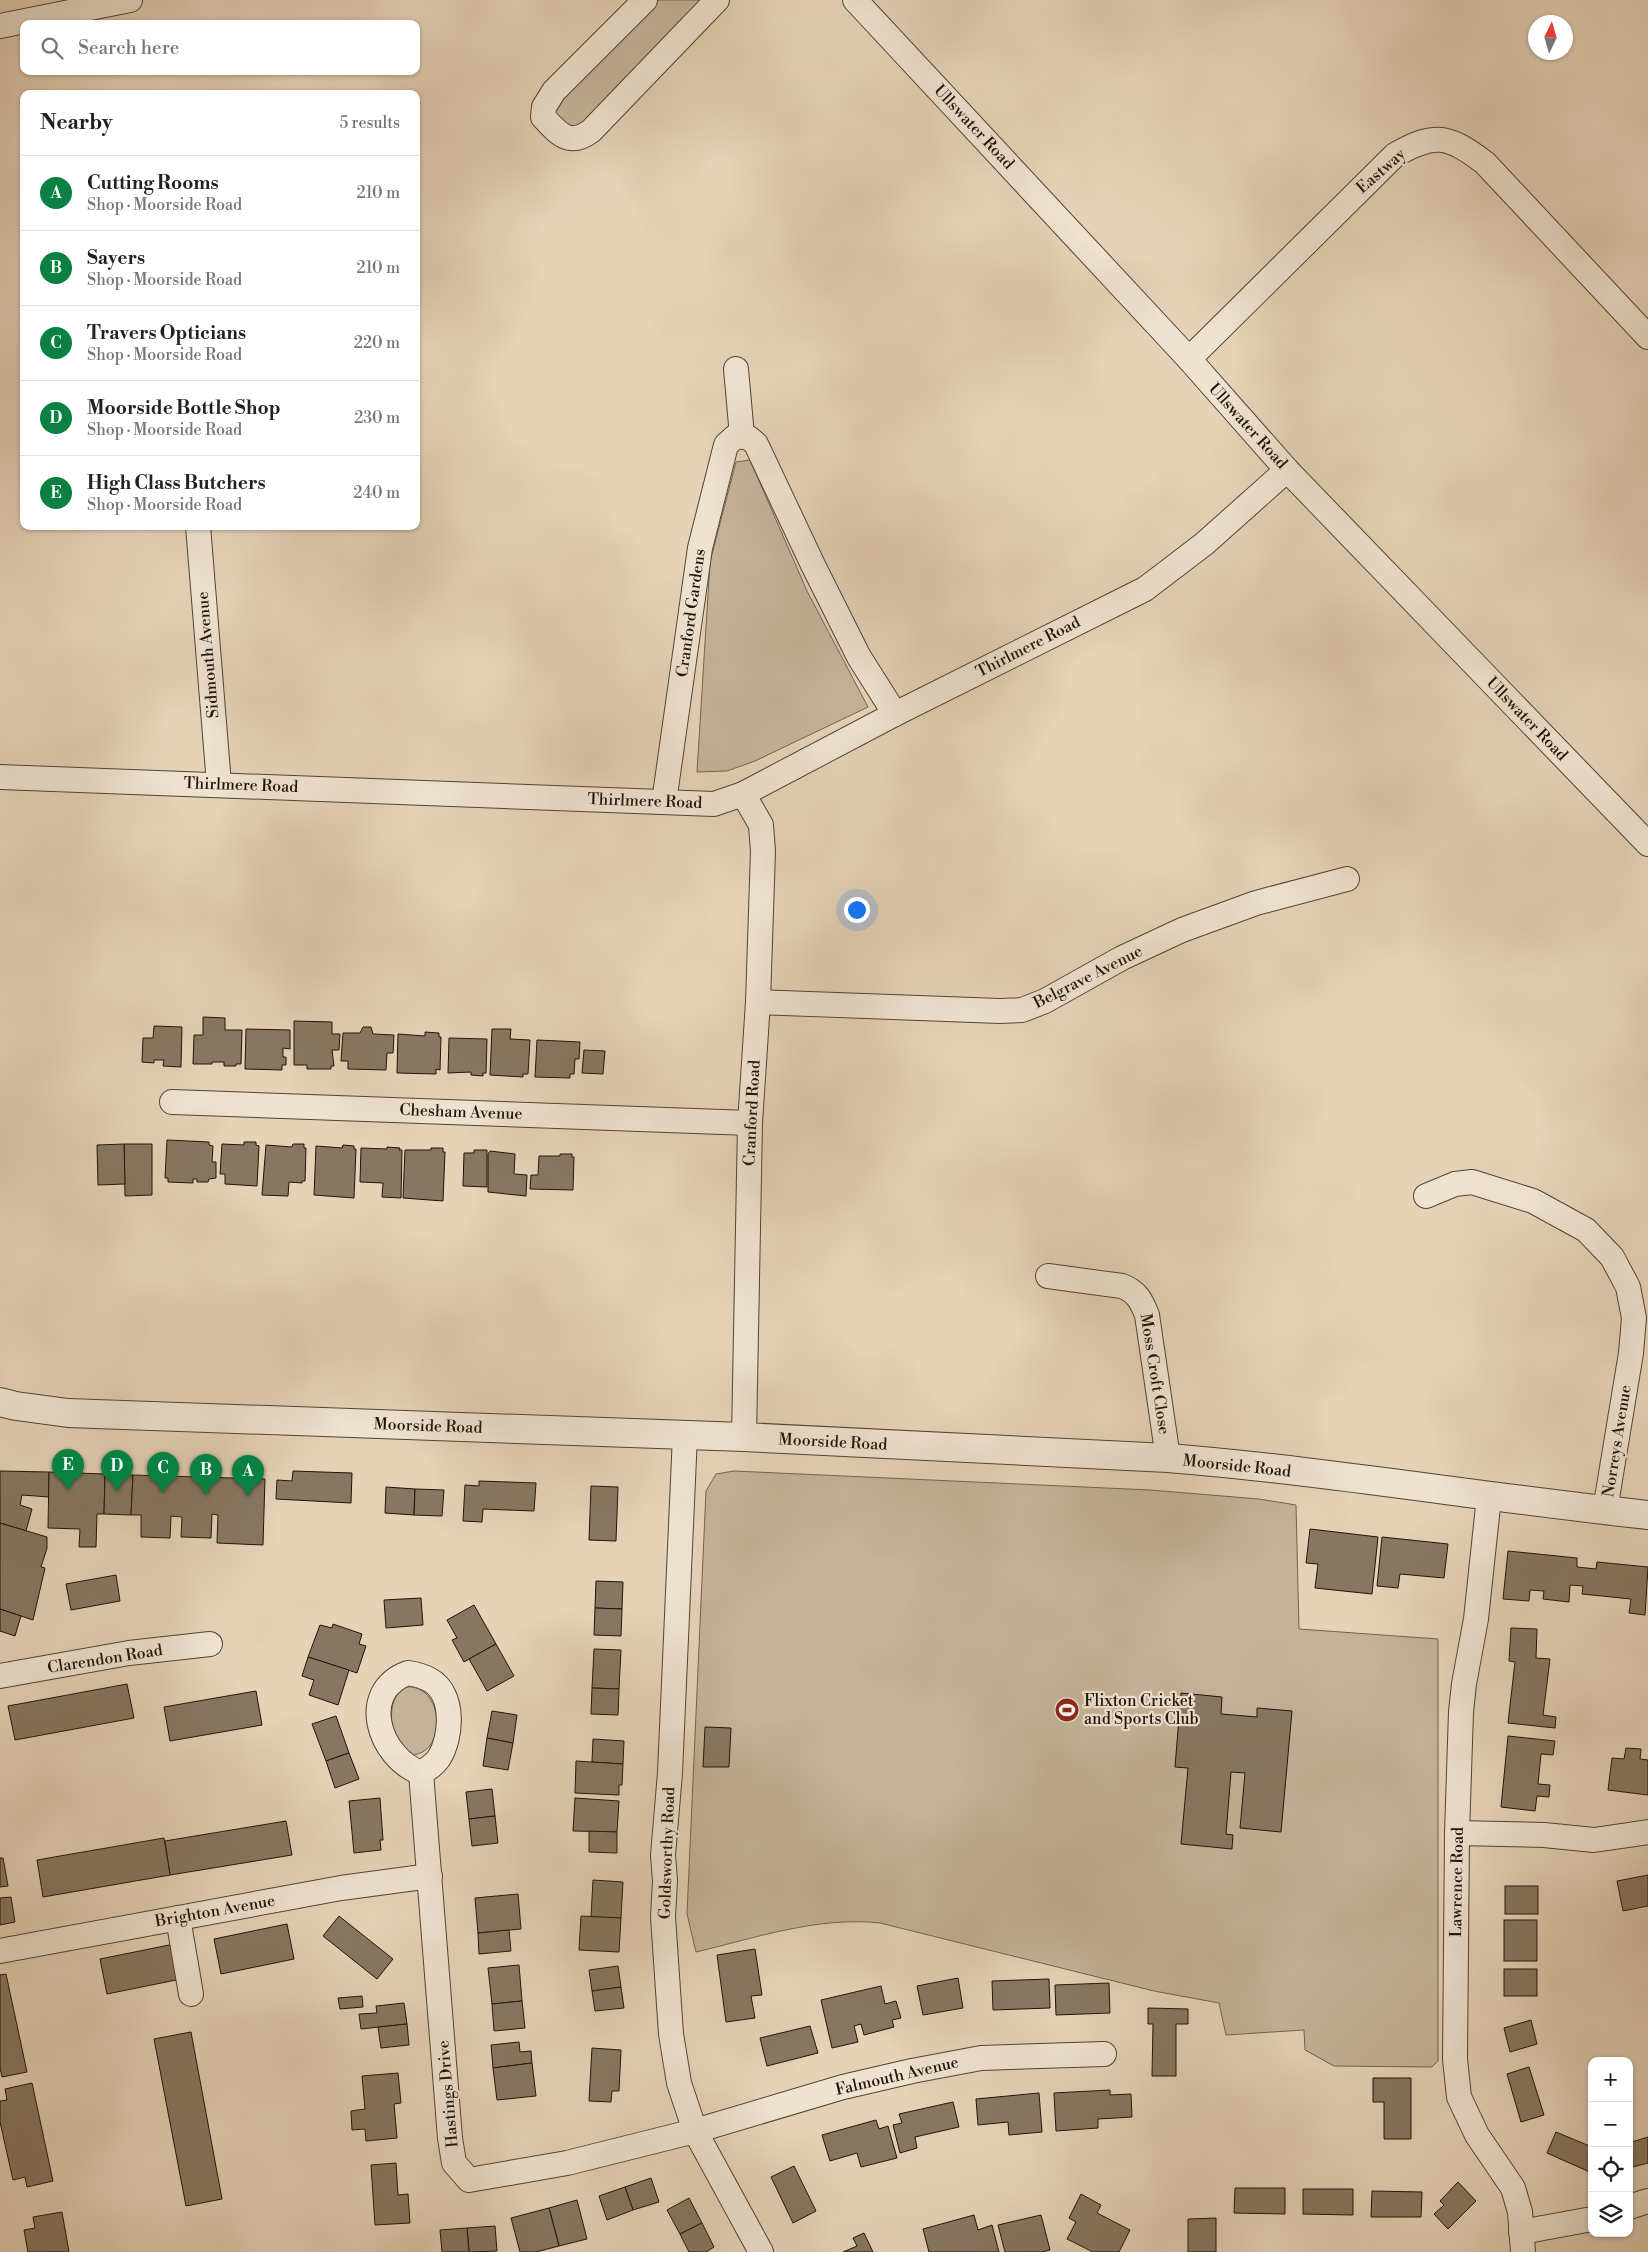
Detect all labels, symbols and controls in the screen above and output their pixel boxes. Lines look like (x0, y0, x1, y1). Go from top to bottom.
north arrow (1528, 15, 1573, 60)
search box (20, 20, 420, 75)
icon: search (38, 34, 66, 62)
text: Search here (78, 36, 179, 60)
street label: Ullswater Road (930, 80, 1018, 174)
text: Nearby (40, 110, 113, 136)
text: 5 results (339, 113, 400, 133)
street label: Eastway (1352, 144, 1410, 198)
text: Cutting Rooms (87, 171, 219, 195)
text: A (50, 183, 62, 203)
text: 210 m (356, 183, 400, 203)
text: Shop · Moorside Road (87, 195, 242, 215)
text: Sayers (87, 246, 145, 270)
text: B (50, 258, 62, 278)
text: 210 m (356, 258, 400, 278)
text: Shop · Moorside Road (87, 270, 242, 290)
text: Travers Opticians (87, 321, 246, 345)
text: C (50, 333, 62, 353)
text: 220 m (354, 333, 400, 353)
text: Shop · Moorside Road (87, 345, 242, 365)
street label: Ullswater Road (1204, 379, 1292, 473)
text: Moorside Bottle Shop (87, 396, 281, 420)
text: D (50, 408, 62, 428)
text: 230 m (354, 408, 400, 428)
text: Shop · Moorside Road (87, 420, 242, 440)
text: High Class Butchers (87, 471, 266, 495)
text: E (50, 483, 62, 503)
text: 240 m (353, 483, 400, 503)
text: Shop · Moorside Road (87, 495, 242, 515)
street label: Cranford Gardens (672, 547, 710, 679)
street label: Sidmouth Avenue (192, 591, 224, 719)
street label: Thirlmere Road (972, 612, 1084, 682)
street label: Ullswater Road (1482, 673, 1572, 765)
street label: Thirlmere Road (183, 773, 299, 797)
street label: Thirlmere Road (587, 789, 703, 813)
your location (844, 897, 870, 923)
street label: Belgrave Avenue (1029, 941, 1146, 1013)
street label: Cranford Road (739, 1059, 765, 1167)
street label: Chesham Avenue (399, 1100, 523, 1124)
street label: Moss Croft Close (1136, 1312, 1174, 1436)
street label: Norreys Avenue (1598, 1383, 1636, 1499)
street label: Moorside Road (373, 1414, 483, 1438)
street label: Moorside Road (778, 1429, 888, 1455)
pin: E (52, 1449, 84, 1490)
pin: D (101, 1450, 133, 1491)
street label: Moorside Road (1182, 1450, 1292, 1482)
pin: C (147, 1452, 179, 1493)
pin: B (190, 1454, 222, 1495)
pin: A (232, 1455, 264, 1496)
street label: Clarendon Road (46, 1640, 164, 1678)
place label: Flixton Cricket and Sports Club (1084, 1691, 1199, 1729)
sports icon: Flixton Cricket and Sports Club (1054, 1697, 1080, 1723)
street label: Goldsworthy Road (655, 1786, 679, 1920)
street label: Lawrence Road (1446, 1827, 1468, 1937)
street label: Brighton Avenue (152, 1891, 277, 1932)
street label: Hastings Drive (433, 2039, 463, 2149)
street label: Falmouth Avenue (833, 2052, 961, 2100)
map controls (1588, 2057, 1633, 2237)
button: + (1588, 2057, 1633, 2102)
button: − (1588, 2102, 1633, 2147)
button: locate (1588, 2147, 1633, 2192)
button: layers (1588, 2192, 1633, 2237)

